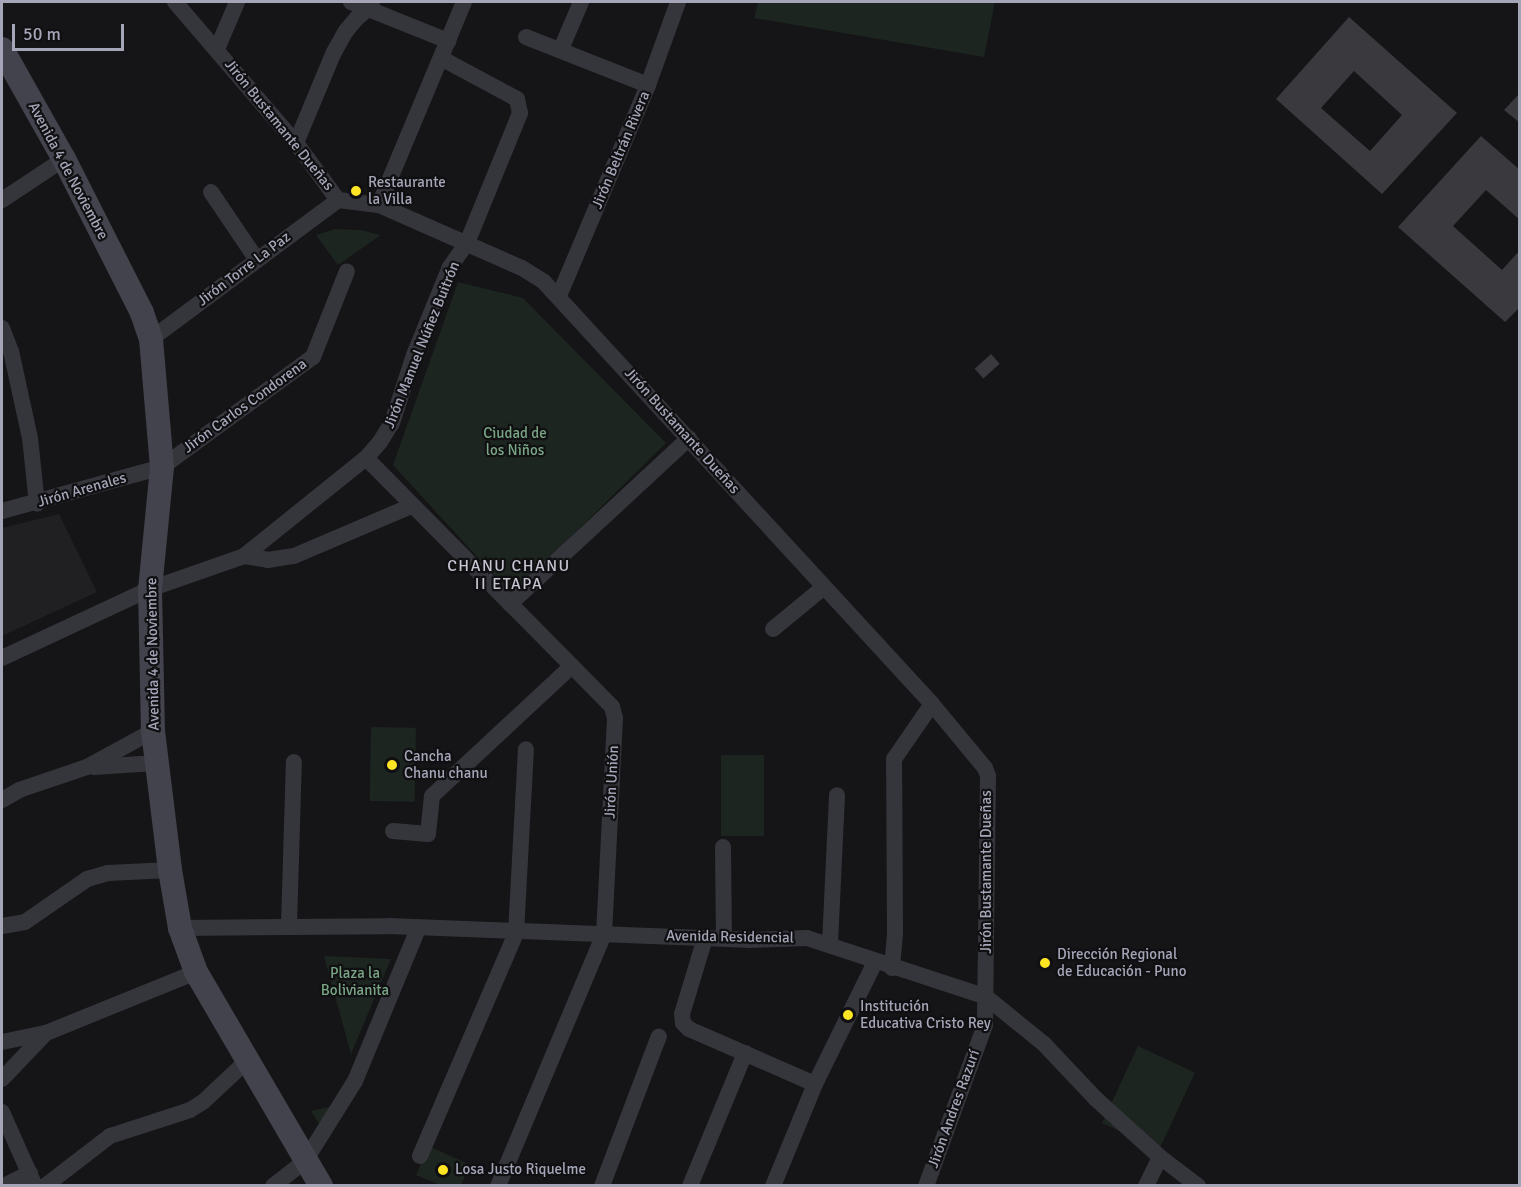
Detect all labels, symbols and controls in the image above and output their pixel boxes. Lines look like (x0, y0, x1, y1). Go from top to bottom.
scale bar (15, 12, 128, 50)
text: 50 m (23, 23, 61, 45)
street label: Jirón Bustamante Dueñas (221, 56, 337, 194)
street label: Jirón Beltrán Rivera (588, 89, 654, 211)
street label: Avenida 4 de Noviembre (24, 99, 112, 243)
place label: Restaurante la Villa (368, 173, 446, 208)
marker: Restaurante la Villa (349, 184, 363, 198)
street label: Jirón Torre La Paz (194, 228, 294, 310)
street label: Jirón Manuel Núñez Buitrón (380, 259, 464, 431)
street label: Jirón Carlos Condorena (180, 355, 310, 457)
street label: Jirón Bustamante Dueñas (621, 364, 743, 498)
park label: Ciudad de los Niños (483, 424, 547, 459)
street label: Jirón Arenales (36, 469, 128, 511)
district label: CHANU CHANU II ETAPA (447, 556, 571, 594)
street label: Avenida 4 de Noviembre (143, 577, 163, 731)
street label: Jirón Unión (601, 745, 623, 819)
place label: Cancha Chanu chanu (404, 747, 488, 782)
marker: Cancha Chanu chanu (385, 758, 399, 772)
street label: Jirón Bustamante Dueñas (978, 790, 996, 954)
street label: Avenida Residencial (666, 927, 794, 947)
place label: Dirección Regional de Educación - Puno (1057, 945, 1186, 980)
marker: Dirección Regional de Educación - Puno (1038, 956, 1052, 970)
park label: Plaza la Bolivianita (321, 964, 389, 999)
place label: Institución Educativa Cristo Rey (860, 997, 991, 1032)
marker: Institución Educativa Cristo Rey (841, 1008, 855, 1022)
street label: Jirón Andres Razurí (924, 1047, 984, 1171)
place label: Losa Justo Riquelme (455, 1161, 586, 1179)
marker: Losa Justo Riquelme (436, 1163, 450, 1177)

